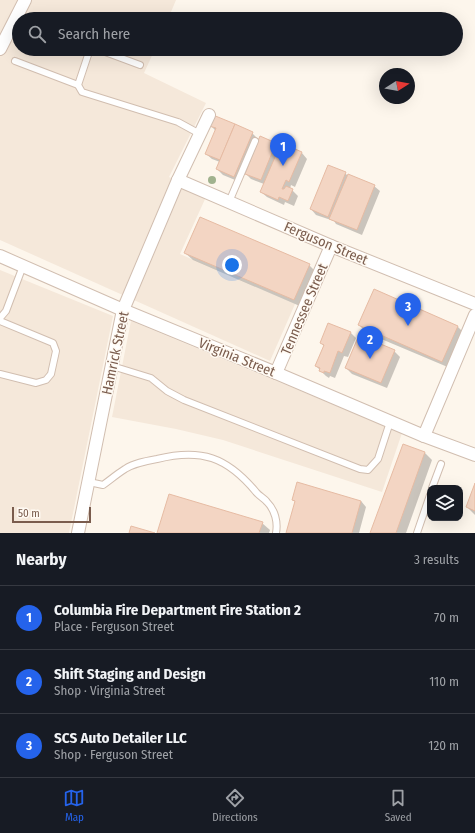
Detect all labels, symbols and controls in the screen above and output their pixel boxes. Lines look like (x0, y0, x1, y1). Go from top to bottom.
search box (12, 12, 463, 56)
icon: search (26, 23, 48, 45)
text: Search here (58, 25, 130, 43)
north arrow (379, 68, 415, 104)
pin: 1 (270, 133, 296, 166)
street label: Ferguson Street (281, 218, 371, 269)
your location (222, 255, 242, 275)
street label: Tennessee Street (278, 261, 332, 357)
pin: 3 (395, 293, 421, 326)
street label: Hamrick Street (98, 309, 133, 396)
pin: 2 (357, 326, 383, 359)
street label: Virginia Street (196, 334, 278, 381)
map controls (427, 485, 463, 521)
button: layers (427, 485, 463, 521)
scale bar (12, 505, 91, 524)
text: 50 m (18, 507, 40, 520)
text: Nearby (16, 549, 67, 570)
text: 3 results (414, 552, 459, 567)
text: Columbia Fire Department Fire Station 2 (54, 601, 301, 619)
text: 1 (26, 610, 32, 625)
text: 70 m (434, 610, 459, 625)
text: Place · Ferguson Street (54, 619, 174, 634)
text: Shift Staging and Design (54, 665, 206, 683)
text: 2 (26, 674, 32, 689)
text: 110 m (429, 674, 459, 689)
text: Shop · Virginia Street (54, 683, 165, 698)
text: SCS Auto Detailer LLC (54, 729, 187, 747)
text: 3 (26, 738, 32, 753)
text: 120 m (428, 738, 459, 753)
text: Shop · Ferguson Street (54, 747, 173, 762)
tab: Map (63, 787, 85, 824)
tab: Directions (212, 787, 258, 824)
tab: Saved (385, 787, 412, 824)

